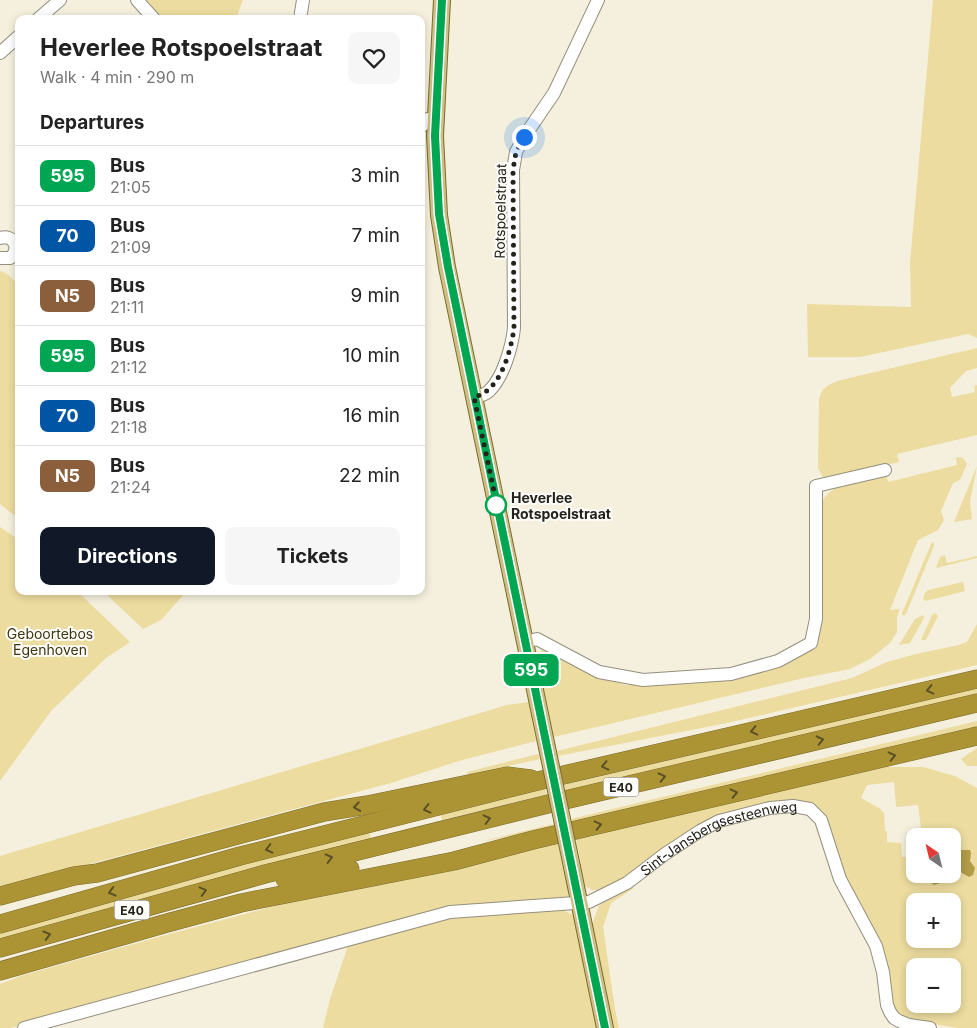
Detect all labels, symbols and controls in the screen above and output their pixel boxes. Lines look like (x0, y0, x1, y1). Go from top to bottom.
button: heart (348, 32, 400, 84)
text: Heverlee Rotspoelstraat (40, 33, 322, 62)
text: Walk · 4 min · 290 m (40, 67, 194, 87)
text: Departures (40, 111, 144, 134)
your location (512, 125, 537, 150)
text: Bus (110, 154, 145, 177)
street label: Rotspoelstraat (491, 163, 509, 259)
text: 3 min (350, 164, 400, 187)
text: 595 (50, 165, 85, 186)
text: 21:05 (110, 177, 151, 197)
text: Bus (110, 214, 145, 237)
text: 7 min (351, 224, 400, 247)
text: 70 (56, 225, 79, 246)
text: 21:09 (110, 237, 151, 257)
text: Bus (110, 274, 145, 297)
text: 9 min (350, 284, 400, 307)
text: N5 (55, 285, 80, 306)
text: 21:11 (110, 297, 144, 317)
text: Bus (110, 334, 145, 357)
text: 10 min (342, 344, 400, 367)
text: 595 (50, 345, 85, 366)
text: 21:12 (110, 357, 147, 377)
text: Bus (110, 394, 145, 417)
text: 16 min (343, 404, 400, 427)
text: 70 (56, 405, 79, 426)
text: 21:18 (110, 417, 147, 437)
text: Bus (110, 454, 145, 477)
text: 22 min (339, 464, 400, 487)
text: N5 (55, 465, 80, 486)
text: 21:24 (110, 477, 151, 497)
place label: Heverlee Rotspoelstraat (511, 489, 611, 522)
marker: Heverlee Rotspoelstraat (485, 494, 507, 516)
button: Directions (40, 527, 215, 585)
button: Tickets (225, 527, 400, 585)
park label: Geboortebos Egenhoven (7, 625, 93, 658)
line badge: 595 (502, 654, 560, 686)
text: 595 (514, 659, 548, 680)
one-way arrow (925, 684, 934, 695)
one-way arrow (750, 725, 759, 736)
one-way arrow (816, 735, 825, 746)
one-way arrow (888, 751, 896, 762)
one-way arrow (601, 760, 610, 771)
one-way arrow (658, 772, 667, 783)
road number: E40 (604, 778, 638, 796)
one-way arrow (729, 788, 738, 799)
street label: Sint-Jansbergsesteenweg (636, 797, 798, 879)
one-way arrow (352, 801, 360, 812)
one-way arrow (422, 803, 431, 814)
one-way arrow (483, 814, 492, 825)
one-way arrow (593, 820, 602, 831)
north arrow (906, 828, 961, 882)
map controls (906, 828, 961, 1013)
one-way arrow (265, 843, 274, 854)
one-way arrow (325, 853, 334, 864)
one-way arrow (108, 886, 117, 897)
one-way arrow (199, 886, 207, 896)
button: + (906, 893, 961, 948)
road number: E40 (114, 900, 150, 920)
one-way arrow (42, 930, 50, 940)
button: − (906, 958, 961, 1013)

